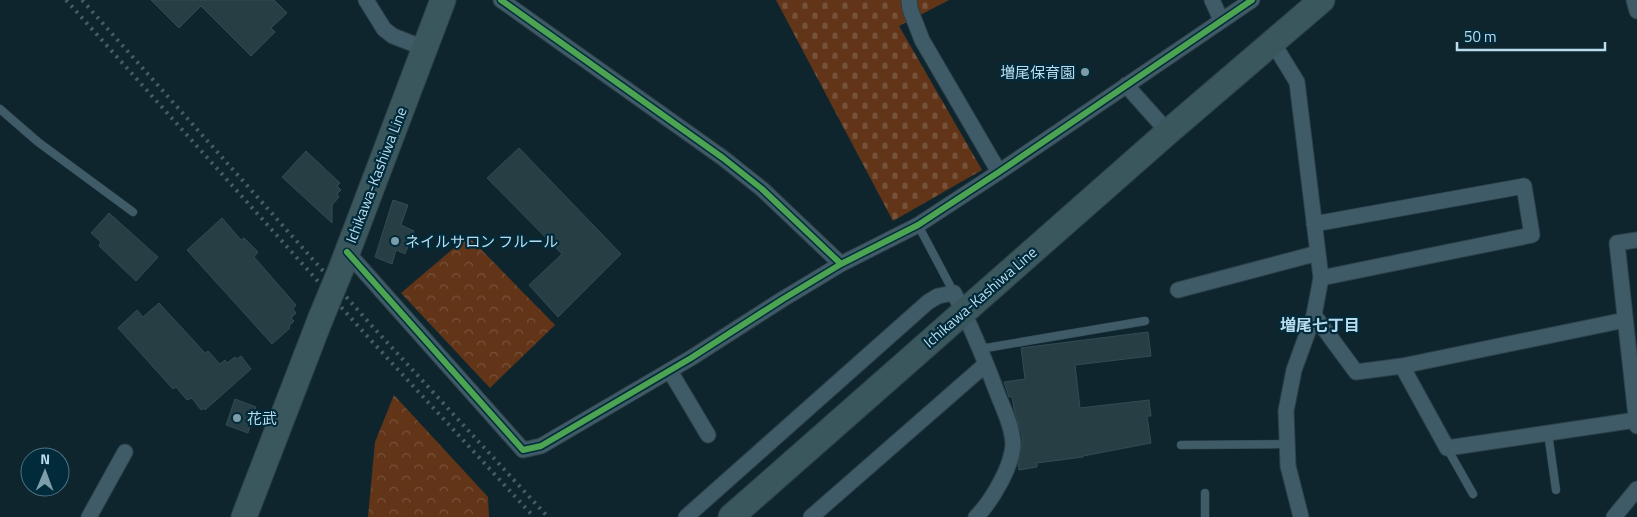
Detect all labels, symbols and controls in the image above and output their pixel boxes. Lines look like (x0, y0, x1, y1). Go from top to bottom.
scale bar (1457, 20, 1604, 52)
text: 50 m (1464, 25, 1497, 48)
place label: 増尾保育園 (1000, 61, 1075, 84)
marker: 増尾保育園 (1079, 66, 1091, 78)
street label: Ichikawa-Kashiwa Line (339, 104, 413, 246)
place label: ネイルサロン フルール (405, 230, 558, 253)
marker: ネイルサロン フルール (389, 235, 401, 247)
street label: Ichikawa-Kashiwa Line (918, 241, 1042, 353)
district label: 増尾七丁目 (1280, 313, 1360, 337)
place label: 花武 (247, 407, 277, 430)
marker: 花武 (231, 412, 243, 424)
north arrow (20, 447, 70, 497)
text: N (40, 448, 50, 469)

